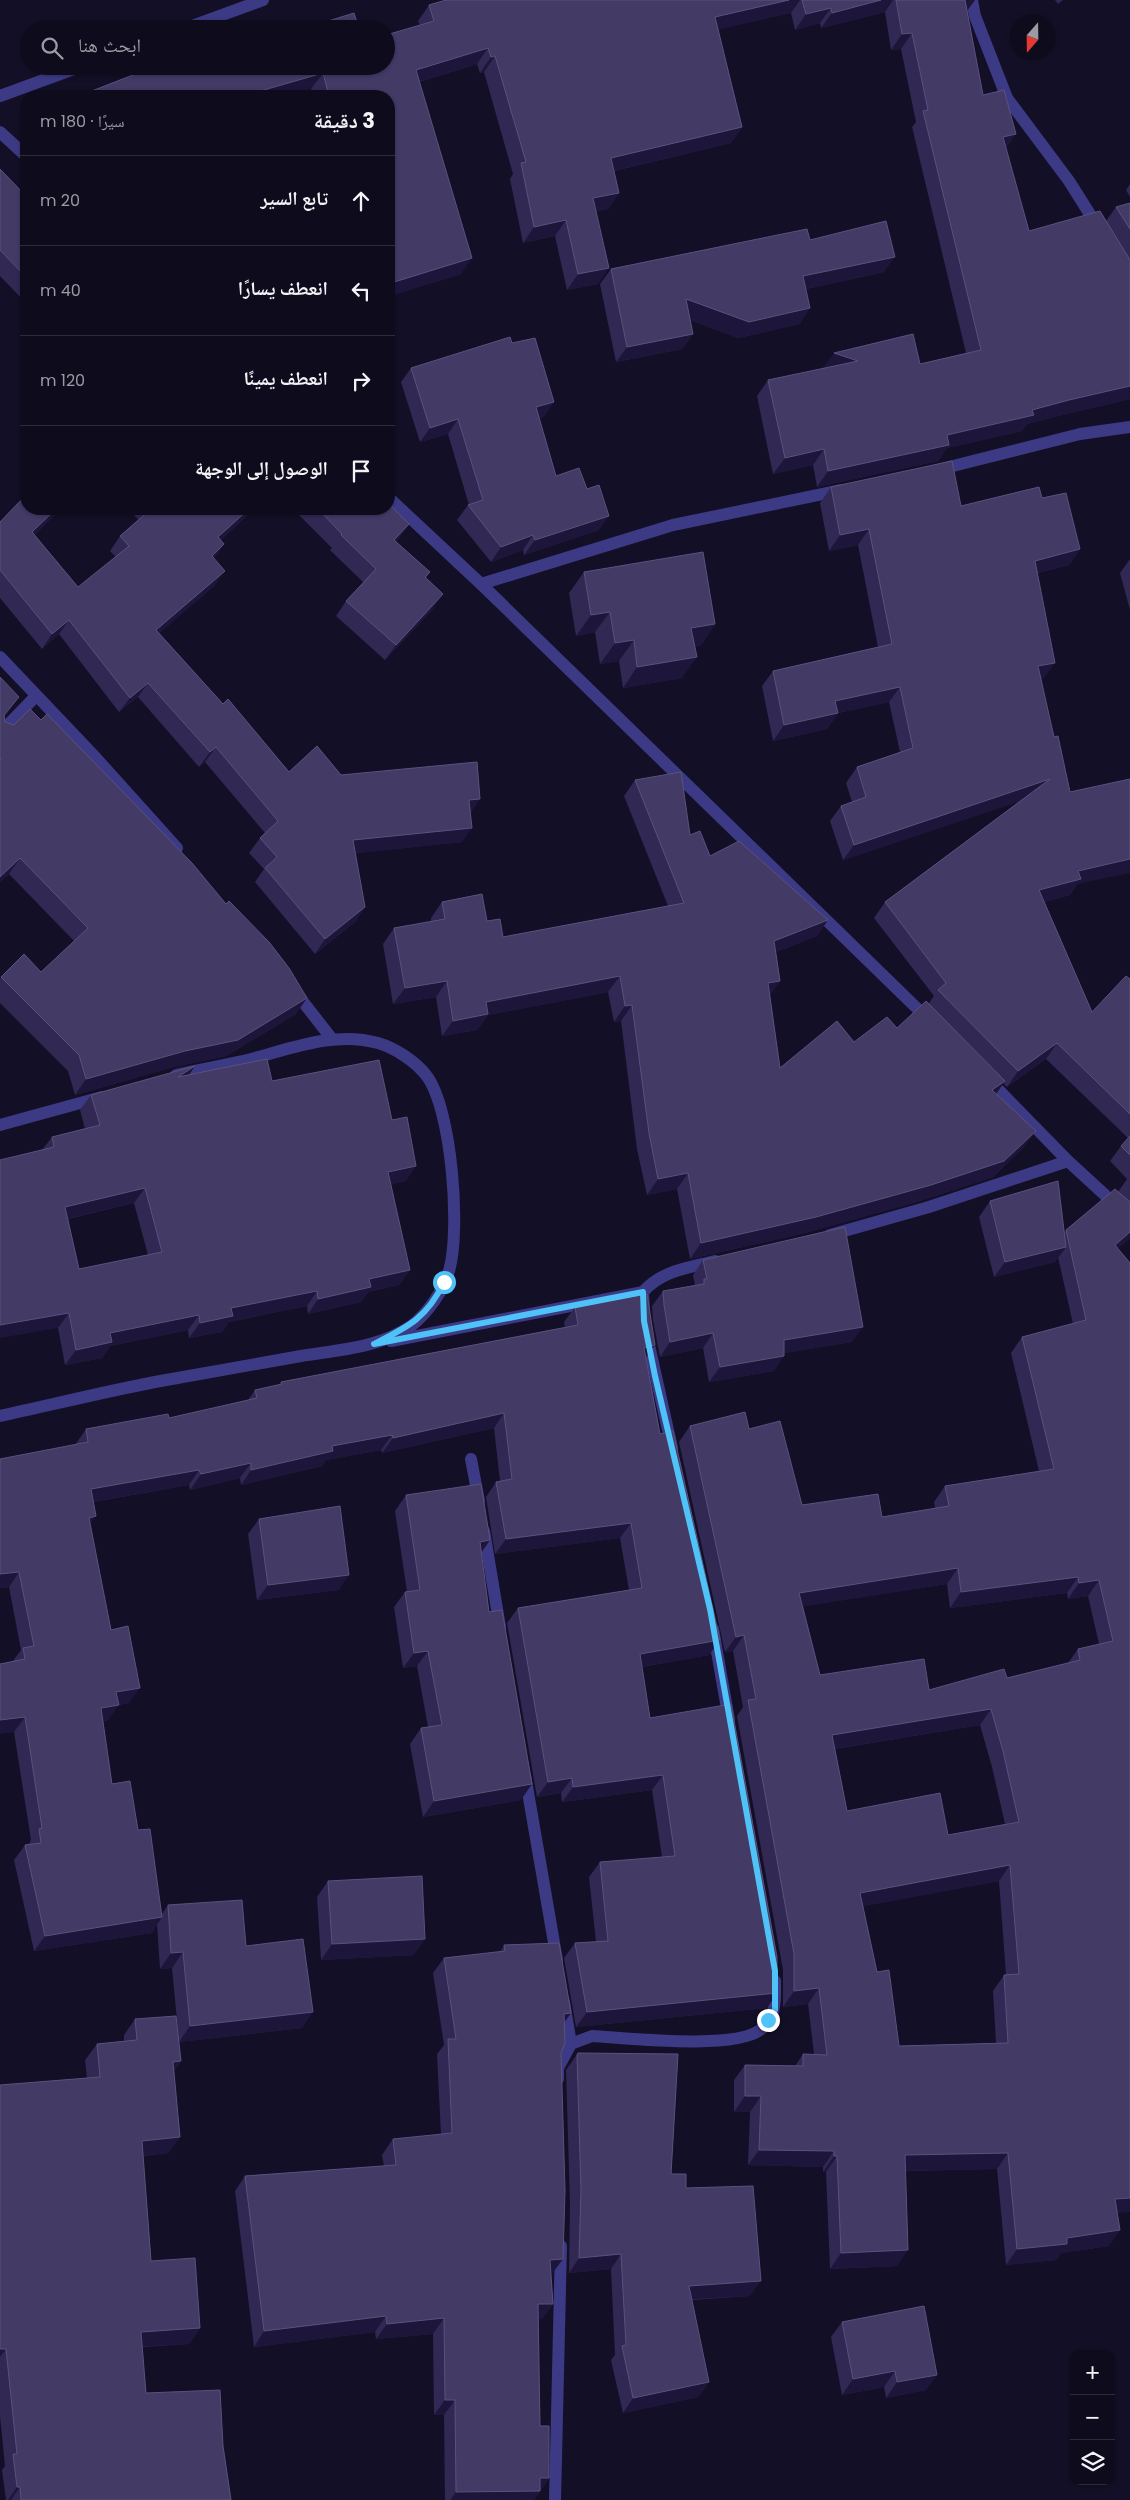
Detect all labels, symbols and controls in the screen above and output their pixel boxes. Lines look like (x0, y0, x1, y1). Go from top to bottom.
north arrow (1010, 15, 1055, 60)
search box (20, 20, 395, 75)
text: ابحث هنا (78, 32, 141, 59)
icon: search (38, 34, 66, 62)
text: 3 دقيقة (314, 106, 375, 135)
text: سيرًا · 180 m (40, 110, 125, 133)
text: تابع السير (261, 185, 328, 212)
icon: ahead (347, 187, 375, 215)
text: 20 m (40, 189, 80, 212)
text: انعطف يسارًا (238, 275, 328, 302)
icon: left (347, 277, 375, 305)
text: 40 m (40, 279, 81, 302)
text: انعطف يمينًا (243, 365, 328, 392)
icon: right (347, 367, 375, 395)
text: 120 m (40, 369, 85, 392)
text: الوصول إلى الوجهة (195, 455, 328, 482)
icon: arrive (347, 457, 375, 485)
route start (433, 1271, 456, 1294)
route end (757, 2009, 780, 2032)
map controls (1070, 2350, 1115, 2485)
button: + (1070, 2350, 1115, 2395)
button: − (1070, 2395, 1115, 2440)
button: layers (1070, 2440, 1115, 2485)

